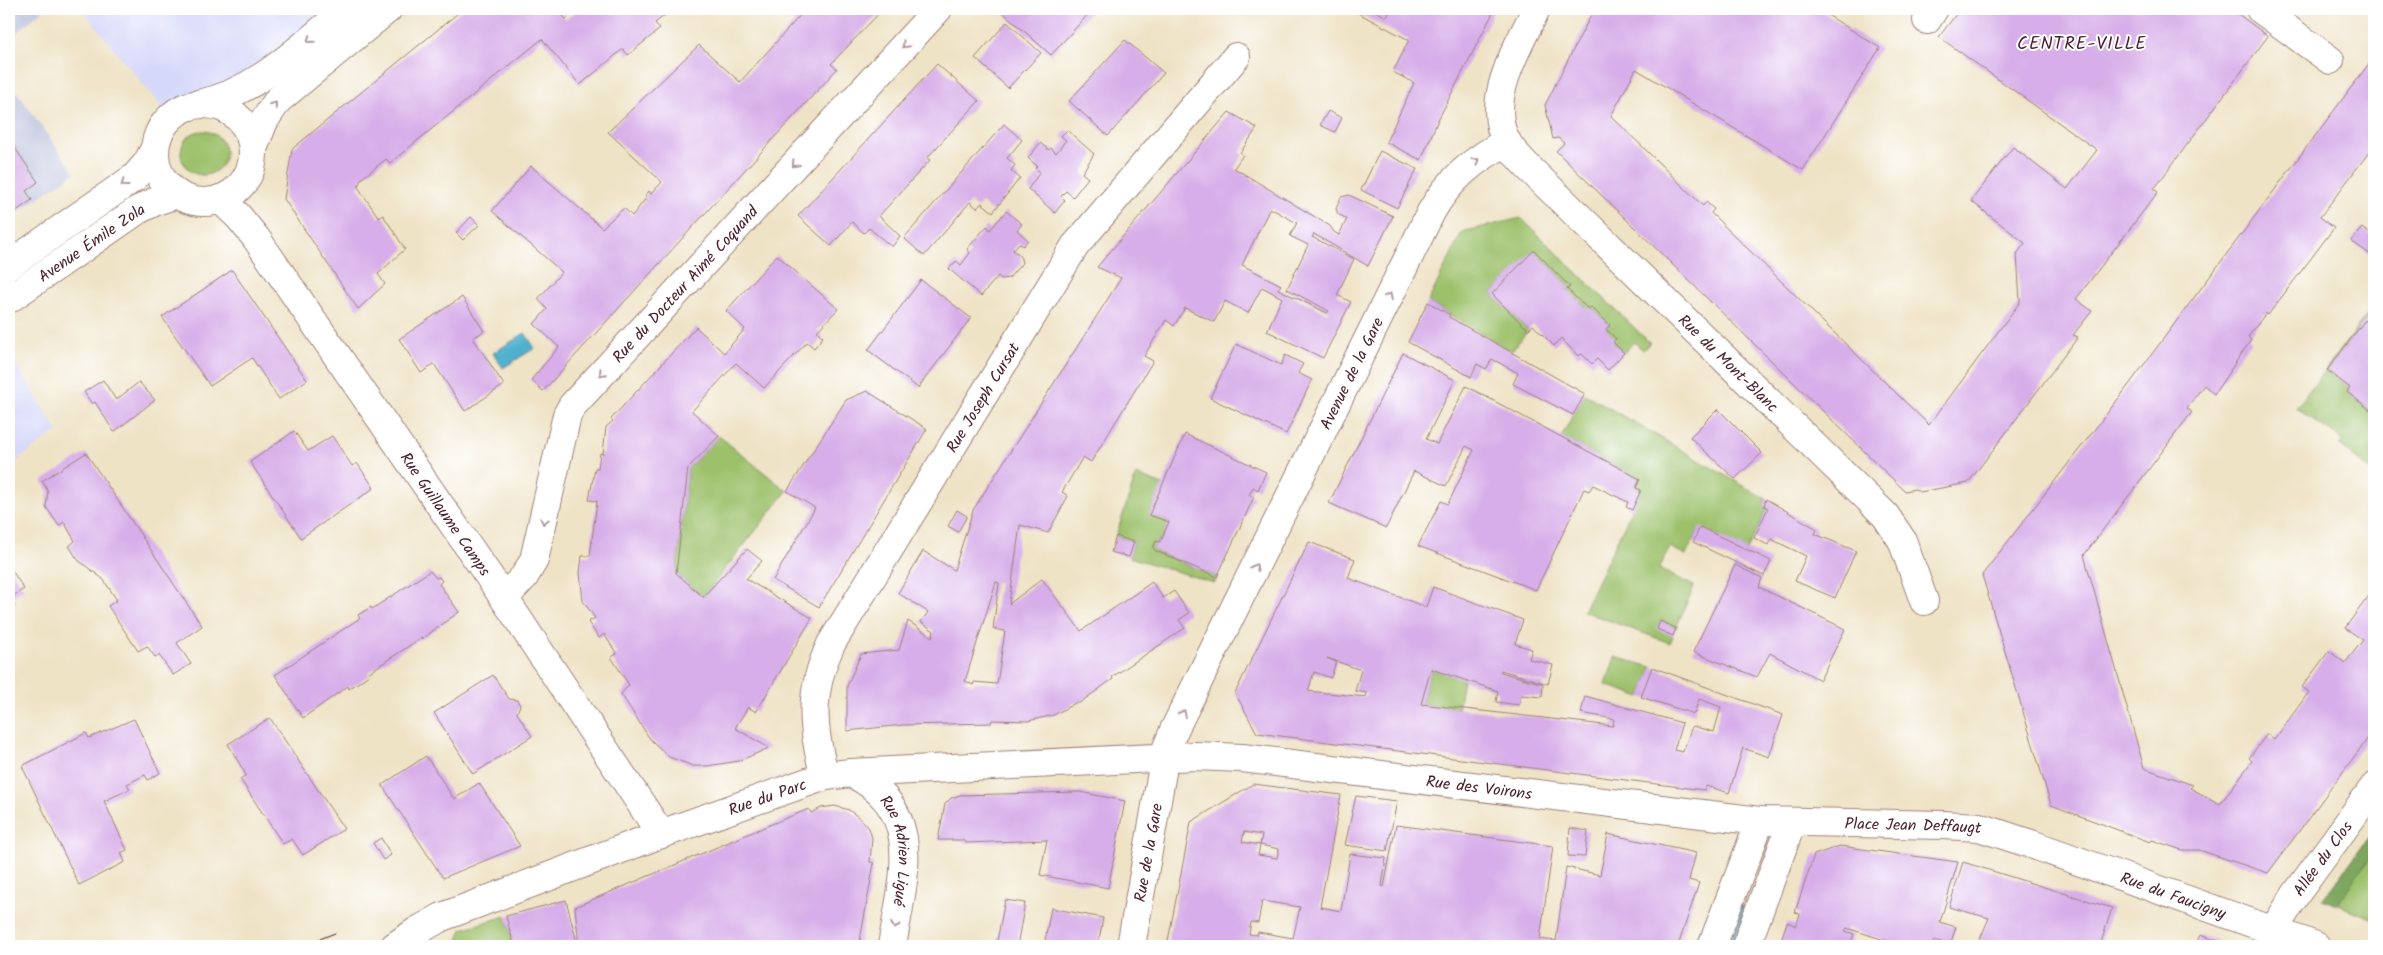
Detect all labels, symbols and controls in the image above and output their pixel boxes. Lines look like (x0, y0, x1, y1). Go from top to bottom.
district label: CENTRE-VILLE (2017, 30, 2147, 59)
one-way arrow (306, 34, 315, 43)
one-way arrow (902, 39, 911, 48)
one-way arrow (269, 102, 278, 111)
one-way arrow (1470, 158, 1479, 167)
one-way arrow (792, 159, 801, 168)
one-way arrow (120, 178, 130, 187)
street label: Avenue Émile Zola (33, 197, 150, 289)
street label: Rue du Docteur Aimé Coquand (607, 200, 766, 369)
one-way arrow (1383, 292, 1393, 301)
street label: Rue du Mont-Blanc (1672, 309, 1784, 419)
street label: Avenue de la Gare (1314, 313, 1391, 434)
street label: Rue Joseph Cursat (940, 337, 1027, 458)
one-way arrow (598, 368, 607, 377)
street label: Rue Guillaume Camps (393, 447, 496, 582)
one-way arrow (539, 516, 550, 525)
one-way arrow (1249, 563, 1259, 572)
one-way arrow (1177, 709, 1187, 718)
street label: Rue des Voirons (1425, 769, 1534, 807)
street label: Rue du Parc (725, 773, 810, 823)
street label: Rue Adrien Ligué (873, 790, 916, 909)
street label: Rue de la Gare (1128, 801, 1170, 904)
street label: Place Jean Deffaugt (1844, 812, 1983, 841)
street label: Allée du Clos (2287, 816, 2359, 902)
street label: Rue du Faucigny (2116, 866, 2230, 927)
one-way arrow (891, 922, 901, 931)

